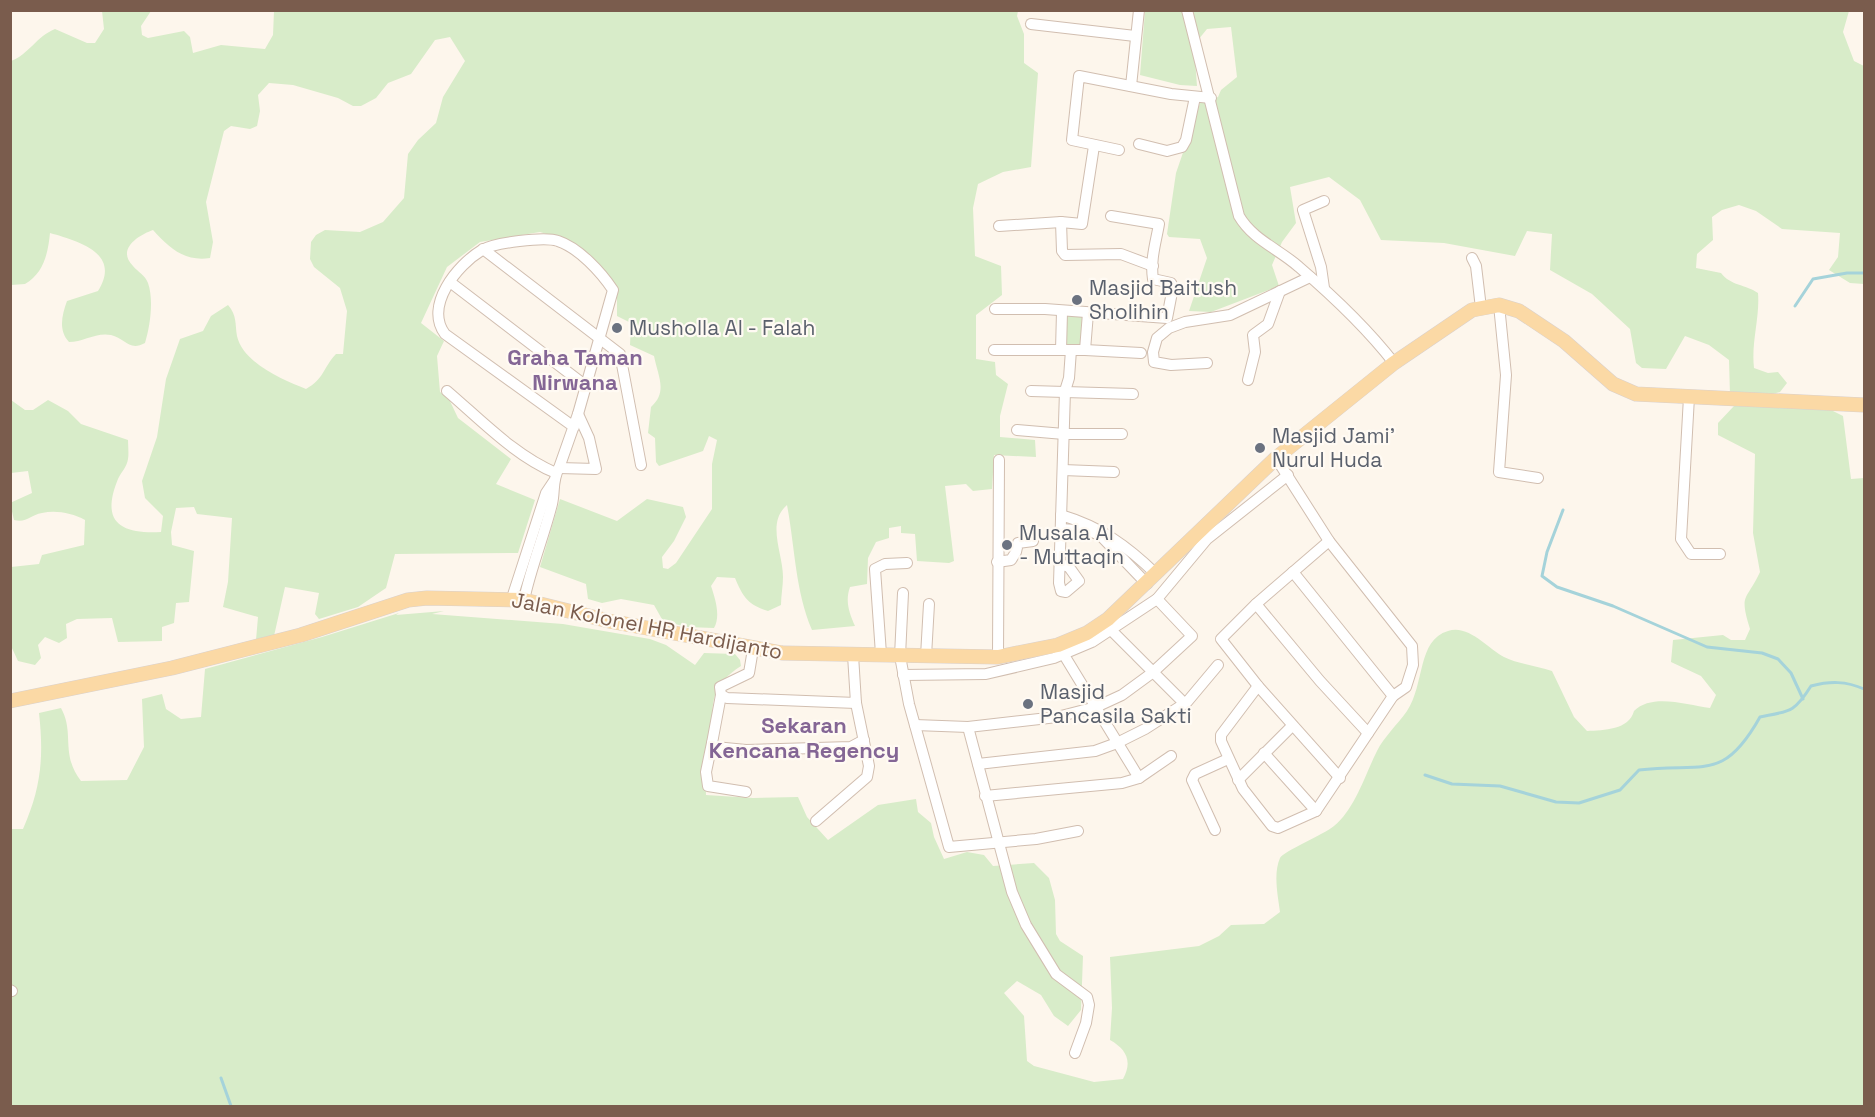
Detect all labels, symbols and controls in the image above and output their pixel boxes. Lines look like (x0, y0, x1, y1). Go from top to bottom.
place label: Masjid Baitush Sholihin (1089, 274, 1237, 325)
marker: Masjid Baitush Sholihin (1070, 293, 1084, 307)
place label: Musholla Al - Falah (629, 314, 815, 341)
marker: Musholla Al - Falah (610, 321, 624, 335)
district label: Graha Taman Nirwana (507, 343, 643, 396)
place label: Masjid Jami' Nurul Huda (1272, 422, 1395, 473)
marker: Masjid Jami' Nurul Huda (1253, 441, 1267, 455)
place label: Musala Al - Muttaqin (1019, 519, 1124, 570)
marker: Musala Al - Muttaqin (1000, 538, 1014, 552)
street label: Jalan Kolonel HR Hardijanto (509, 586, 785, 665)
place label: Masjid Pancasila Sakti (1040, 678, 1192, 729)
marker: Masjid Pancasila Sakti (1021, 697, 1035, 711)
district label: Sekaran Kencana Regency (709, 711, 899, 764)

